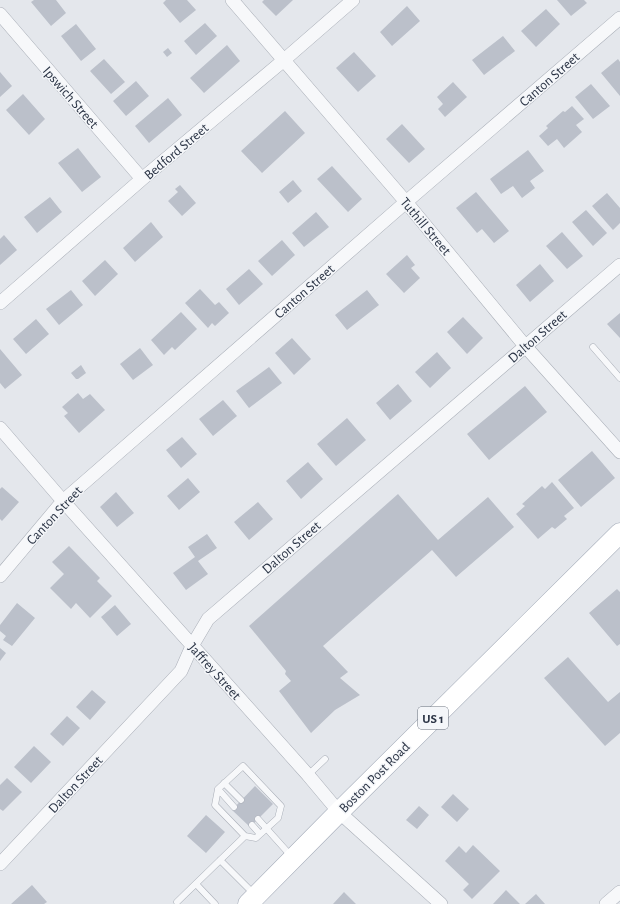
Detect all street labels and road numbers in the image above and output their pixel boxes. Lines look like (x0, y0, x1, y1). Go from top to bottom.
street label: Canton Street (517, 50, 583, 109)
street label: Ipswich Street (40, 64, 101, 132)
street label: Bedford Street (142, 121, 212, 182)
street label: Tuthill Street (397, 195, 454, 258)
street label: Canton Street (272, 262, 338, 321)
street label: Dalton Street (506, 307, 570, 366)
street label: Canton Street (24, 483, 86, 548)
street label: Dalton Street (260, 518, 324, 577)
street label: Jaffrey Street (185, 641, 244, 703)
road number: US 1 (418, 707, 448, 729)
street label: Boston Post Road (337, 740, 413, 816)
street label: Dalton Street (46, 753, 106, 816)

